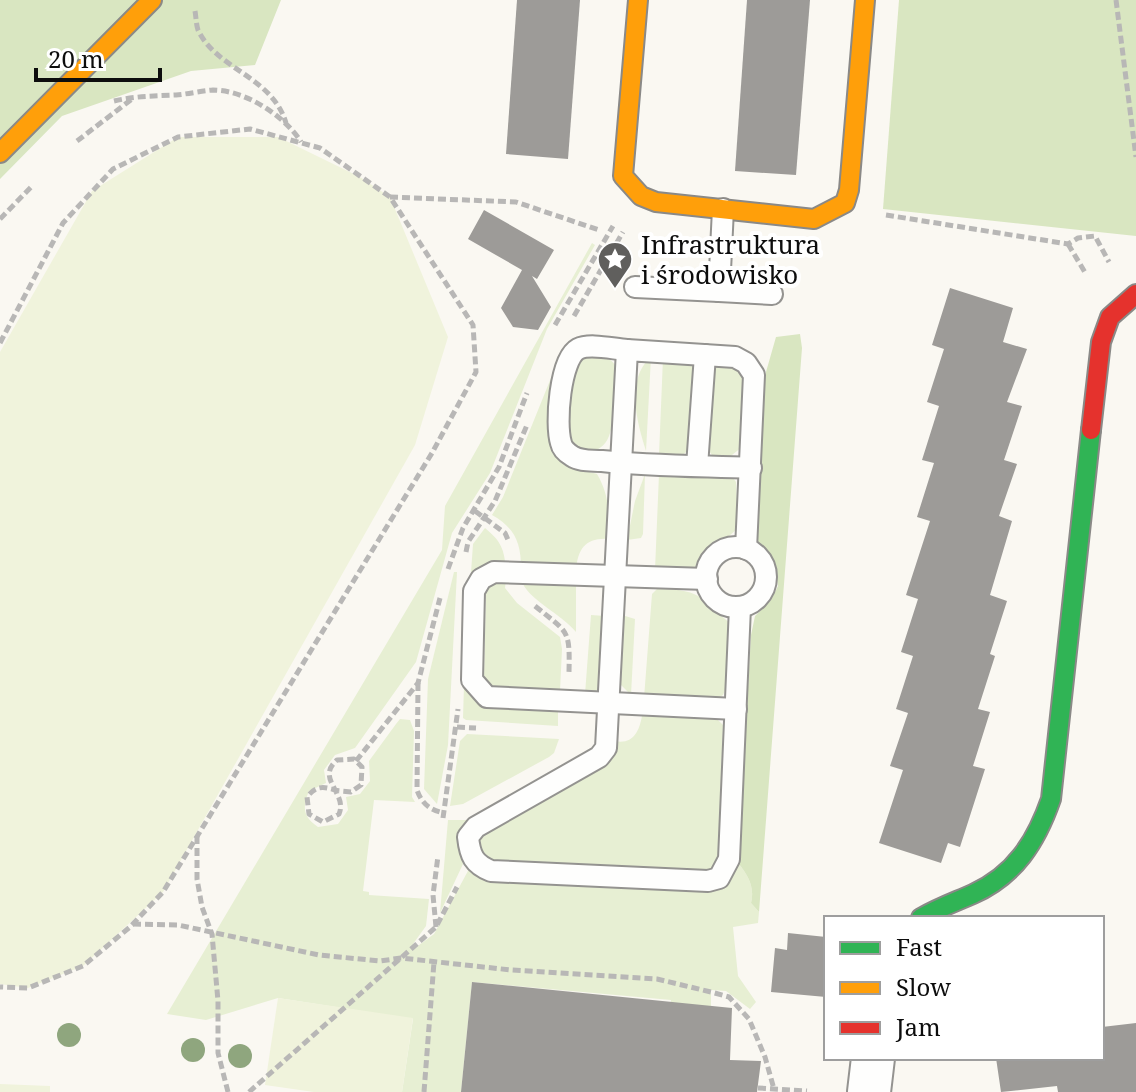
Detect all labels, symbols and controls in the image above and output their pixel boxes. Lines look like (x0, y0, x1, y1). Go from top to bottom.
scale bar (36, 32, 160, 82)
text: 20 m (48, 42, 104, 75)
place label: Infrastruktura i środowisko (641, 226, 820, 292)
place icon: Infrastruktura i środowisko (596, 240, 634, 290)
legend (824, 916, 1104, 1060)
text: Fast (896, 930, 942, 963)
text: Slow (896, 970, 951, 1003)
text: Jam (895, 1010, 941, 1043)

